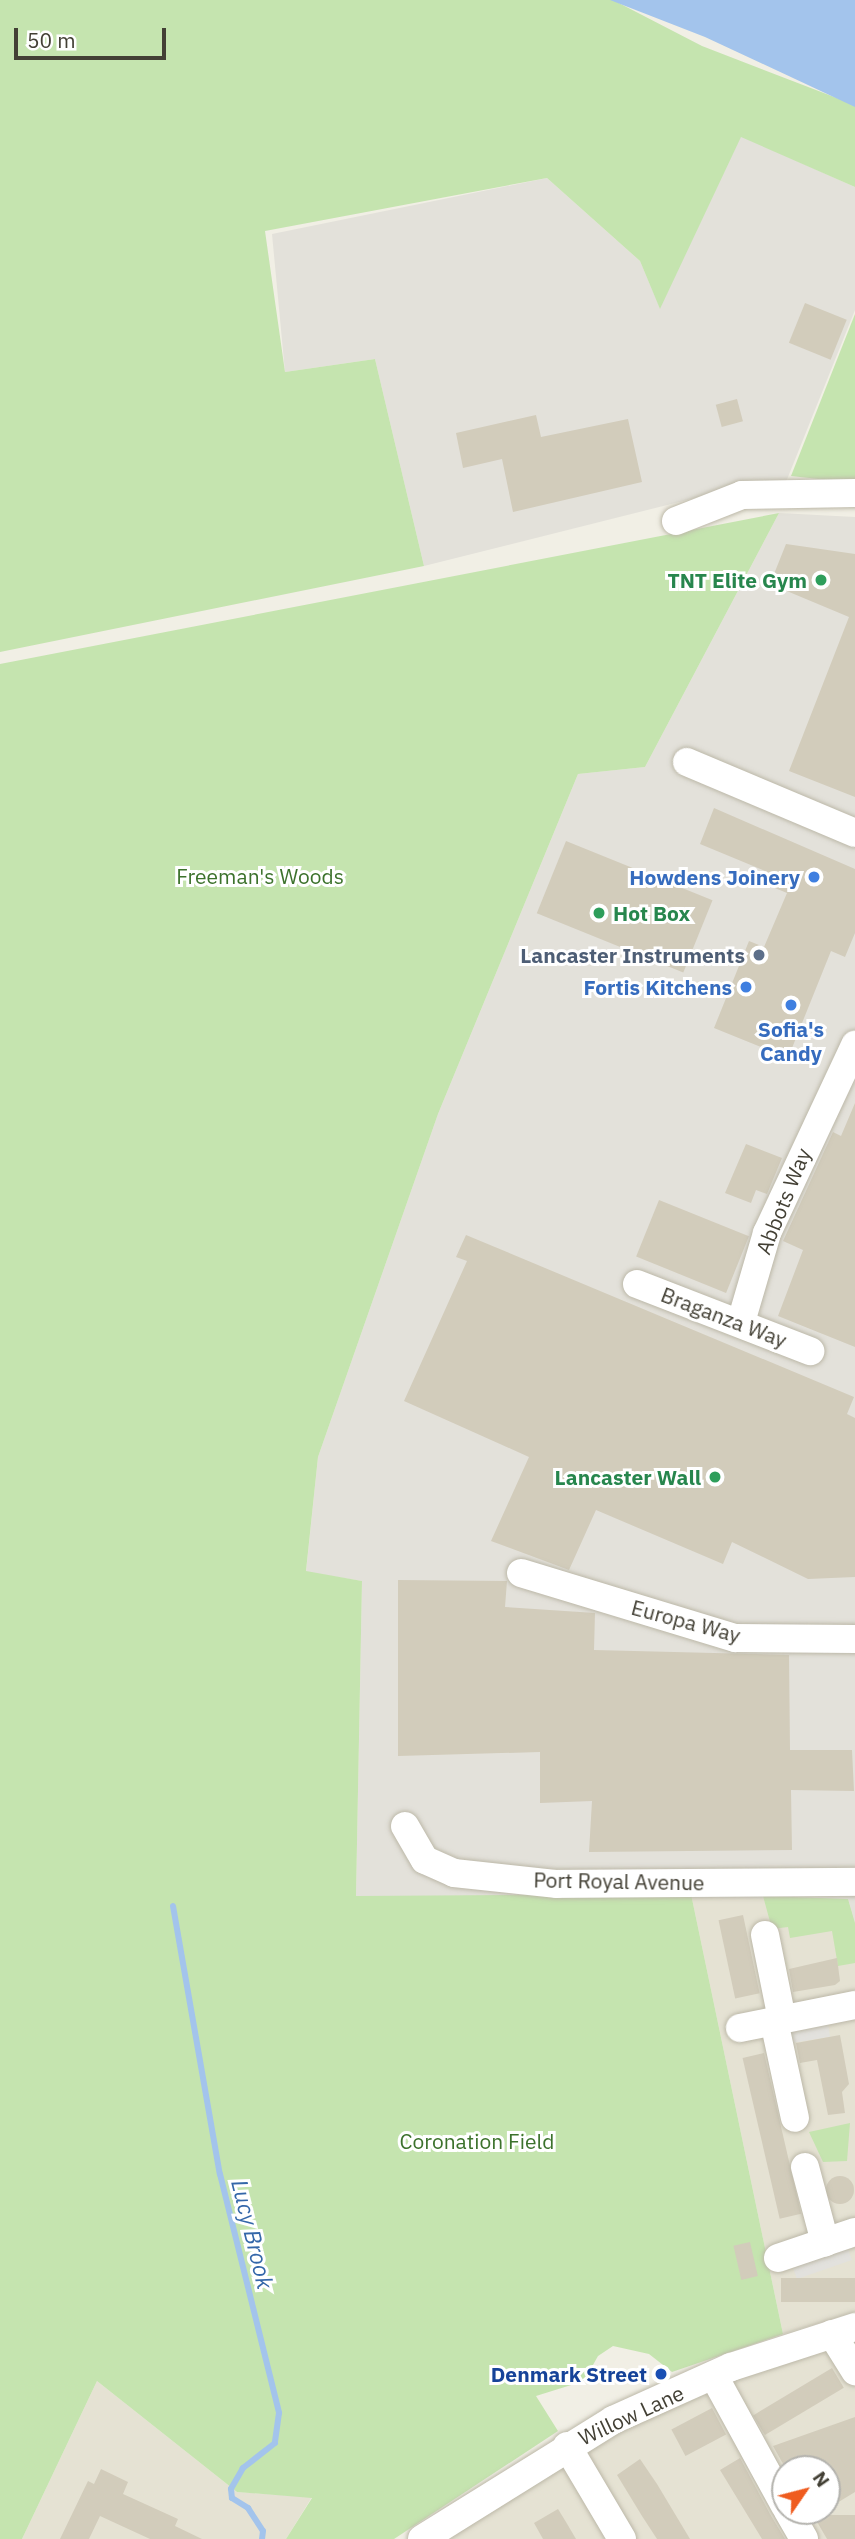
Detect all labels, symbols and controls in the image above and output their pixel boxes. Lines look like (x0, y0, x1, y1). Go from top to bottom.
scale bar (18, 14, 170, 58)
text: 50 m (27, 26, 76, 54)
place label: TNT Elite Gym (667, 567, 807, 593)
marker: TNT Elite Gym (813, 572, 829, 588)
park label: Freeman's Woods (176, 863, 344, 889)
place label: Howdens Joinery (629, 864, 800, 890)
marker: Howdens Joinery (806, 869, 822, 885)
place label: Hot Box (613, 900, 690, 926)
marker: Hot Box (591, 905, 607, 921)
place label: Lancaster Instruments (520, 942, 745, 968)
marker: Lancaster Instruments (751, 947, 767, 963)
place label: Fortis Kitchens (584, 974, 732, 1000)
marker: Fortis Kitchens (738, 979, 754, 995)
marker: Sofia's Candy (783, 997, 799, 1013)
place label: Sofia's Candy (758, 1016, 824, 1066)
street label: Abbots Way (750, 1144, 816, 1258)
street label: Braganza Way (658, 1281, 790, 1353)
place label: Lancaster Wall (555, 1464, 701, 1490)
marker: Lancaster Wall (707, 1469, 723, 1485)
street label: Europa Way (629, 1594, 743, 1648)
street label: Port Royal Avenue (533, 1867, 705, 1895)
park label: Coronation Field (400, 2128, 554, 2154)
water label: Lucy Brook (226, 2177, 280, 2291)
place label: Denmark Street (491, 2361, 647, 2387)
marker: Denmark Street (653, 2366, 669, 2382)
street label: Willow Lane (574, 2380, 688, 2450)
north arrow (771, 2455, 841, 2525)
text: N (808, 2467, 835, 2492)

